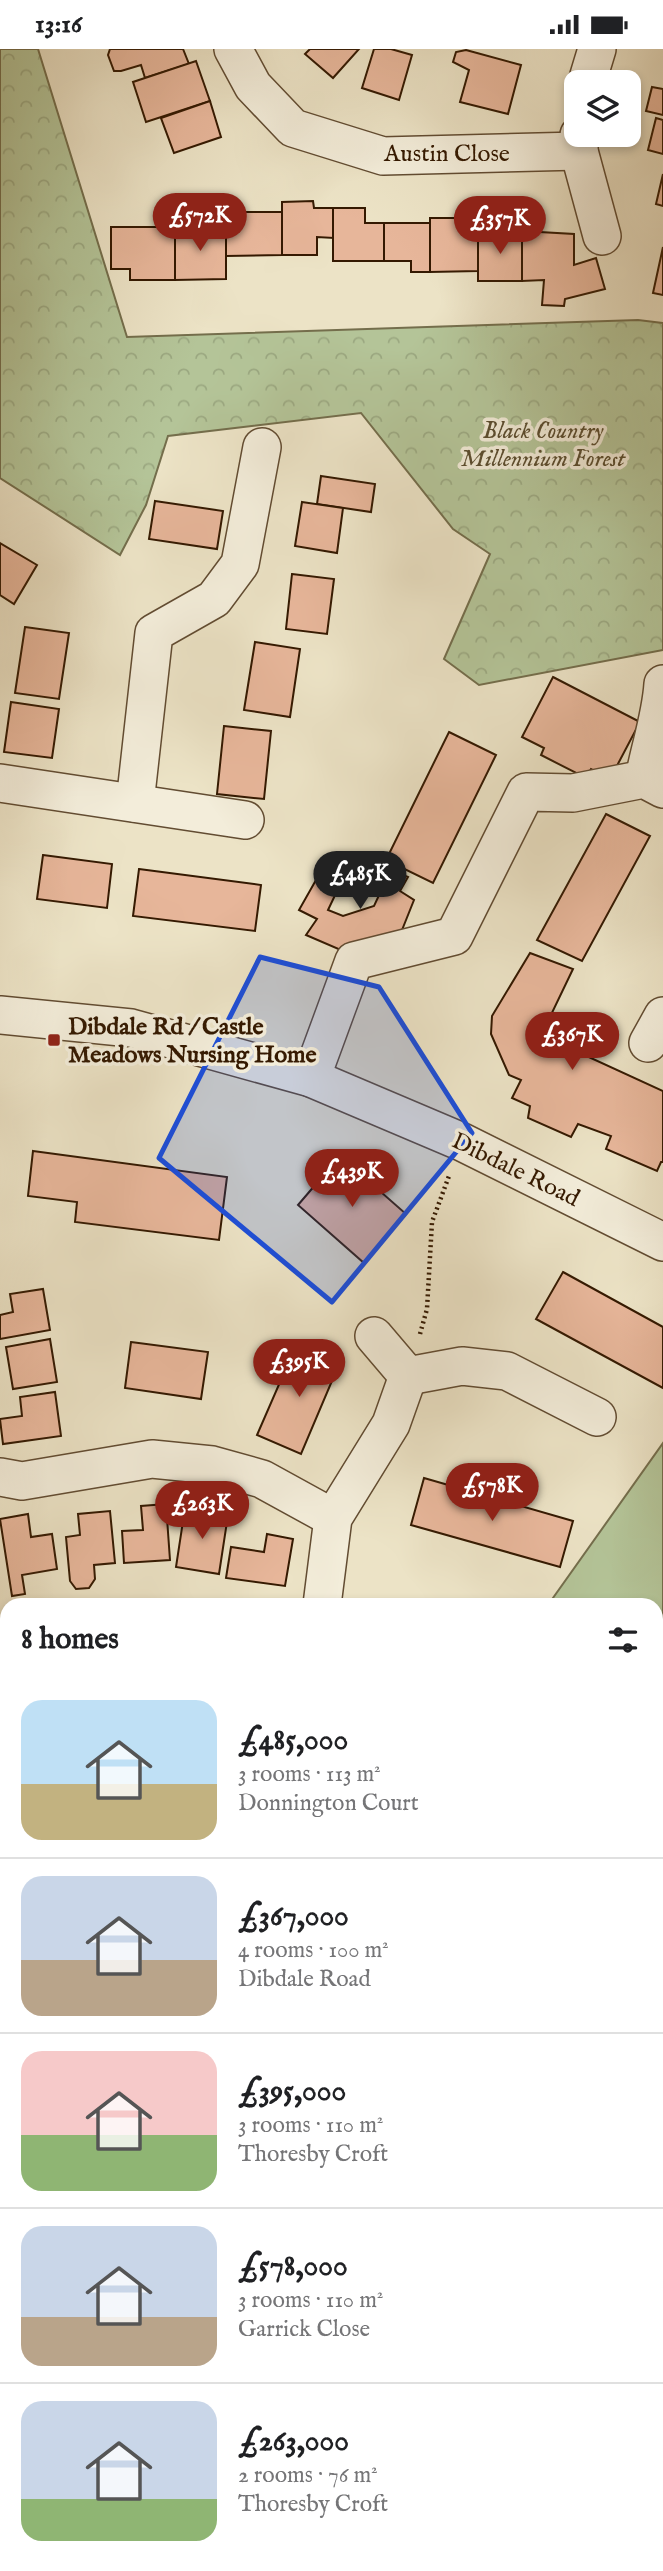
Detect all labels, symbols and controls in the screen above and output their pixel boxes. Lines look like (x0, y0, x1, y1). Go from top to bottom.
text: 13:16 (35, 8, 82, 41)
map controls (564, 70, 641, 147)
button: layers (564, 70, 641, 147)
street label: Austin Close (383, 139, 510, 170)
pin: £572K (151, 193, 249, 253)
pin: £357K (451, 197, 549, 256)
text: £572K (169, 201, 231, 230)
text: £357K (470, 204, 530, 233)
park label: Black Country Millennium Forest (461, 416, 626, 475)
pin: £485K (311, 851, 409, 911)
text: £485K (329, 859, 391, 888)
place label: Dibdale Rd / Castle Meadows Nursing Home (68, 1012, 317, 1071)
pin: £367K (523, 1013, 621, 1072)
text: £367K (541, 1020, 603, 1049)
marker: Dibdale Rd / Castle Meadows Nursing Home (46, 1032, 62, 1048)
street label: Dibdale Road (446, 1126, 585, 1215)
pin: £439K (303, 1149, 401, 1209)
text: £439K (321, 1157, 383, 1186)
pin: £395K (250, 1339, 348, 1399)
text: £395K (269, 1347, 329, 1376)
pin: £578K (443, 1463, 541, 1523)
text: £578K (462, 1471, 522, 1500)
pin: £263K (153, 1481, 251, 1541)
text: £263K (171, 1489, 233, 1518)
text: 8 homes (21, 1621, 119, 1659)
icon: filters (604, 1621, 642, 1659)
text: £485,000 (238, 1722, 348, 1760)
icon: home (77, 1728, 161, 1812)
text: 3 rooms · 113 m² (238, 1760, 381, 1789)
text: Donnington Court (238, 1789, 419, 1818)
text: £367,000 (238, 1898, 349, 1936)
icon: home (77, 1904, 161, 1988)
text: 4 rooms · 100 m² (238, 1936, 389, 1965)
text: Dibdale Road (238, 1965, 371, 1994)
text: £395,000 (238, 2073, 346, 2111)
icon: home (77, 2079, 161, 2163)
text: 3 rooms · 110 m² (238, 2111, 383, 2140)
text: Thoresby Croft (238, 2140, 388, 2169)
text: £578,000 (238, 2248, 348, 2286)
icon: home (77, 2254, 161, 2338)
text: 3 rooms · 110 m² (238, 2286, 383, 2315)
text: Garrick Close (238, 2315, 370, 2344)
text: £263,000 (238, 2423, 349, 2461)
icon: home (77, 2429, 161, 2513)
text: 2 rooms · 76 m² (238, 2461, 378, 2490)
text: Thoresby Croft (238, 2490, 388, 2519)

